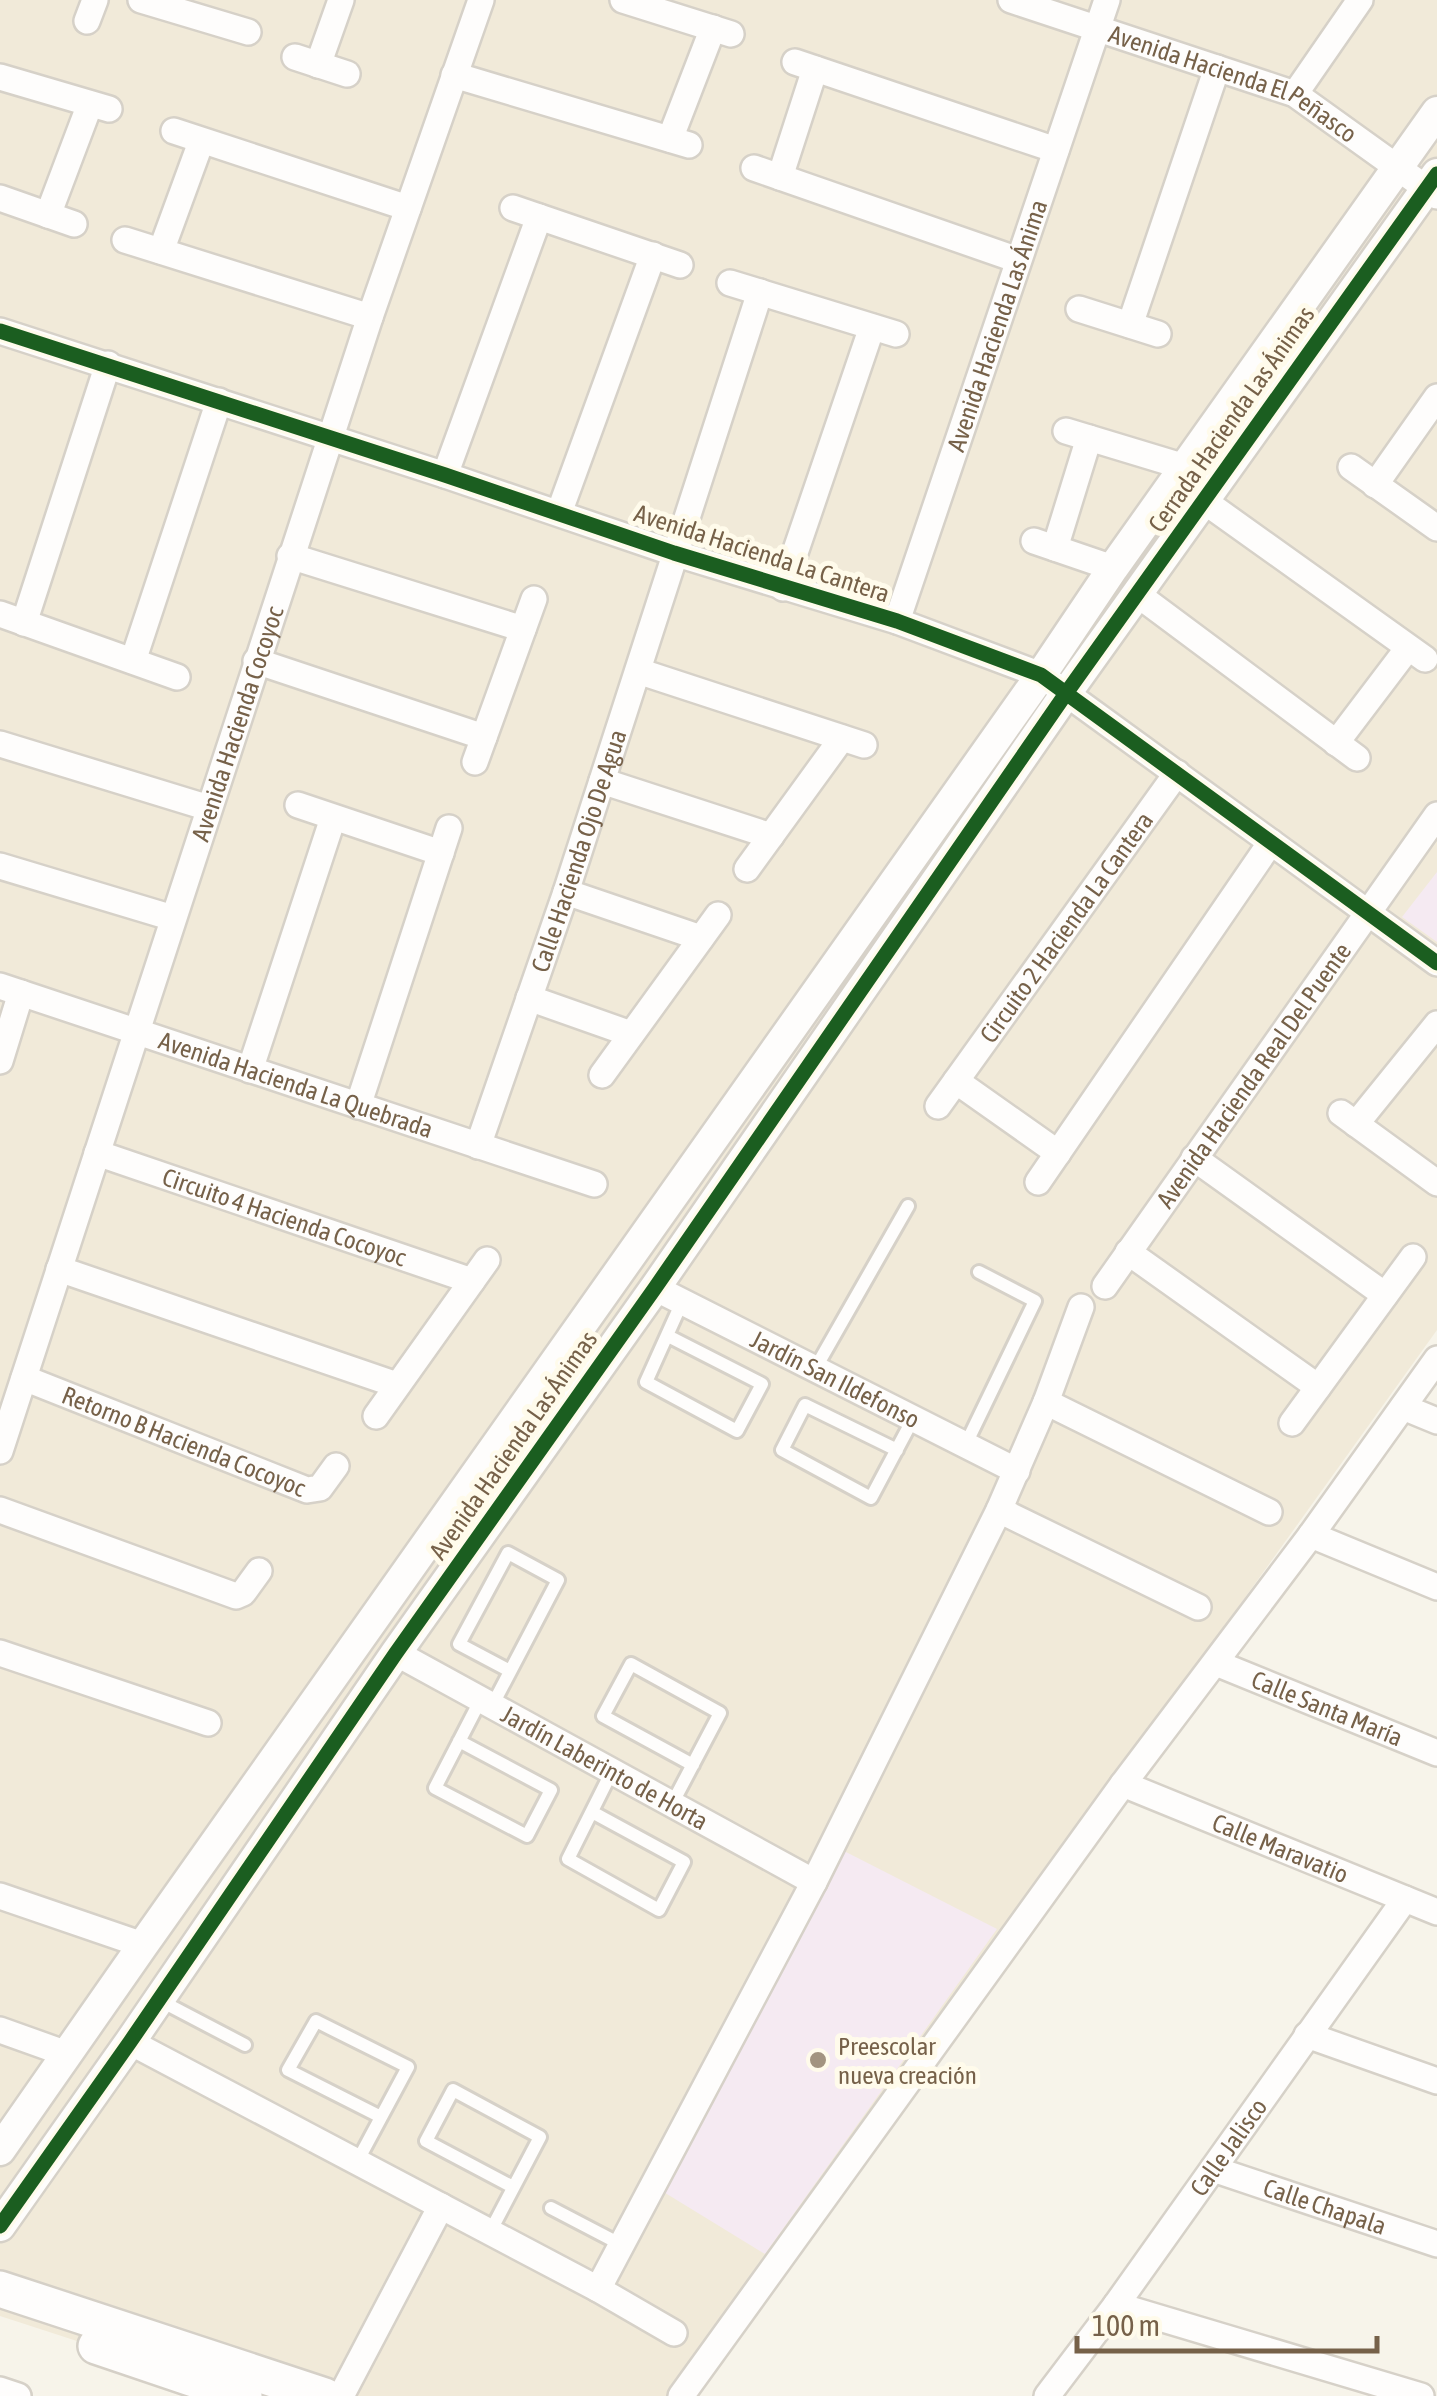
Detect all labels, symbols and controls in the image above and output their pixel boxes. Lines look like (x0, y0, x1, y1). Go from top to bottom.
street label: Avenida Hacienda El Peñasco (1105, 19, 1362, 148)
street label: Avenida Hacienda Las Ánima (941, 196, 1052, 455)
street label: Cerrada Hacienda Las Ánimas (1142, 301, 1320, 537)
street label: Avenida Hacienda La Cantera (631, 499, 893, 607)
street label: Avenida Hacienda Cocoyoc (186, 602, 289, 845)
street label: Calle Hacienda Ojo De Agua (525, 726, 632, 976)
street label: Circuito 2 Hacienda La Cantera (974, 807, 1158, 1048)
street label: Avenida Hacienda Real Del Puente (1151, 937, 1357, 1213)
street label: Avenida Hacienda La Quebrada (155, 1026, 436, 1143)
street label: Circuito 4 Hacienda Cocoyoc (159, 1162, 410, 1272)
street label: Avenida Hacienda Las Ánimas (424, 1325, 603, 1564)
street label: Jardín San Ildefonso (746, 1325, 924, 1433)
street label: Retorno B Hacienda Cocoyoc (58, 1381, 310, 1502)
street label: Calle Santa María (1248, 1665, 1407, 1751)
street label: Jardín Laberinto de Horta (497, 1700, 713, 1835)
street label: Calle Maravatio (1208, 1808, 1352, 1888)
place label: Preescolar nueva creación (838, 2032, 977, 2089)
marker: Preescolar nueva creación (807, 2049, 829, 2071)
street label: Calle Jalisco (1184, 2093, 1272, 2201)
street label: Calle Chapala (1260, 2173, 1390, 2240)
scale bar (1077, 2291, 1377, 2353)
text: 100 m (1092, 2308, 1160, 2342)

